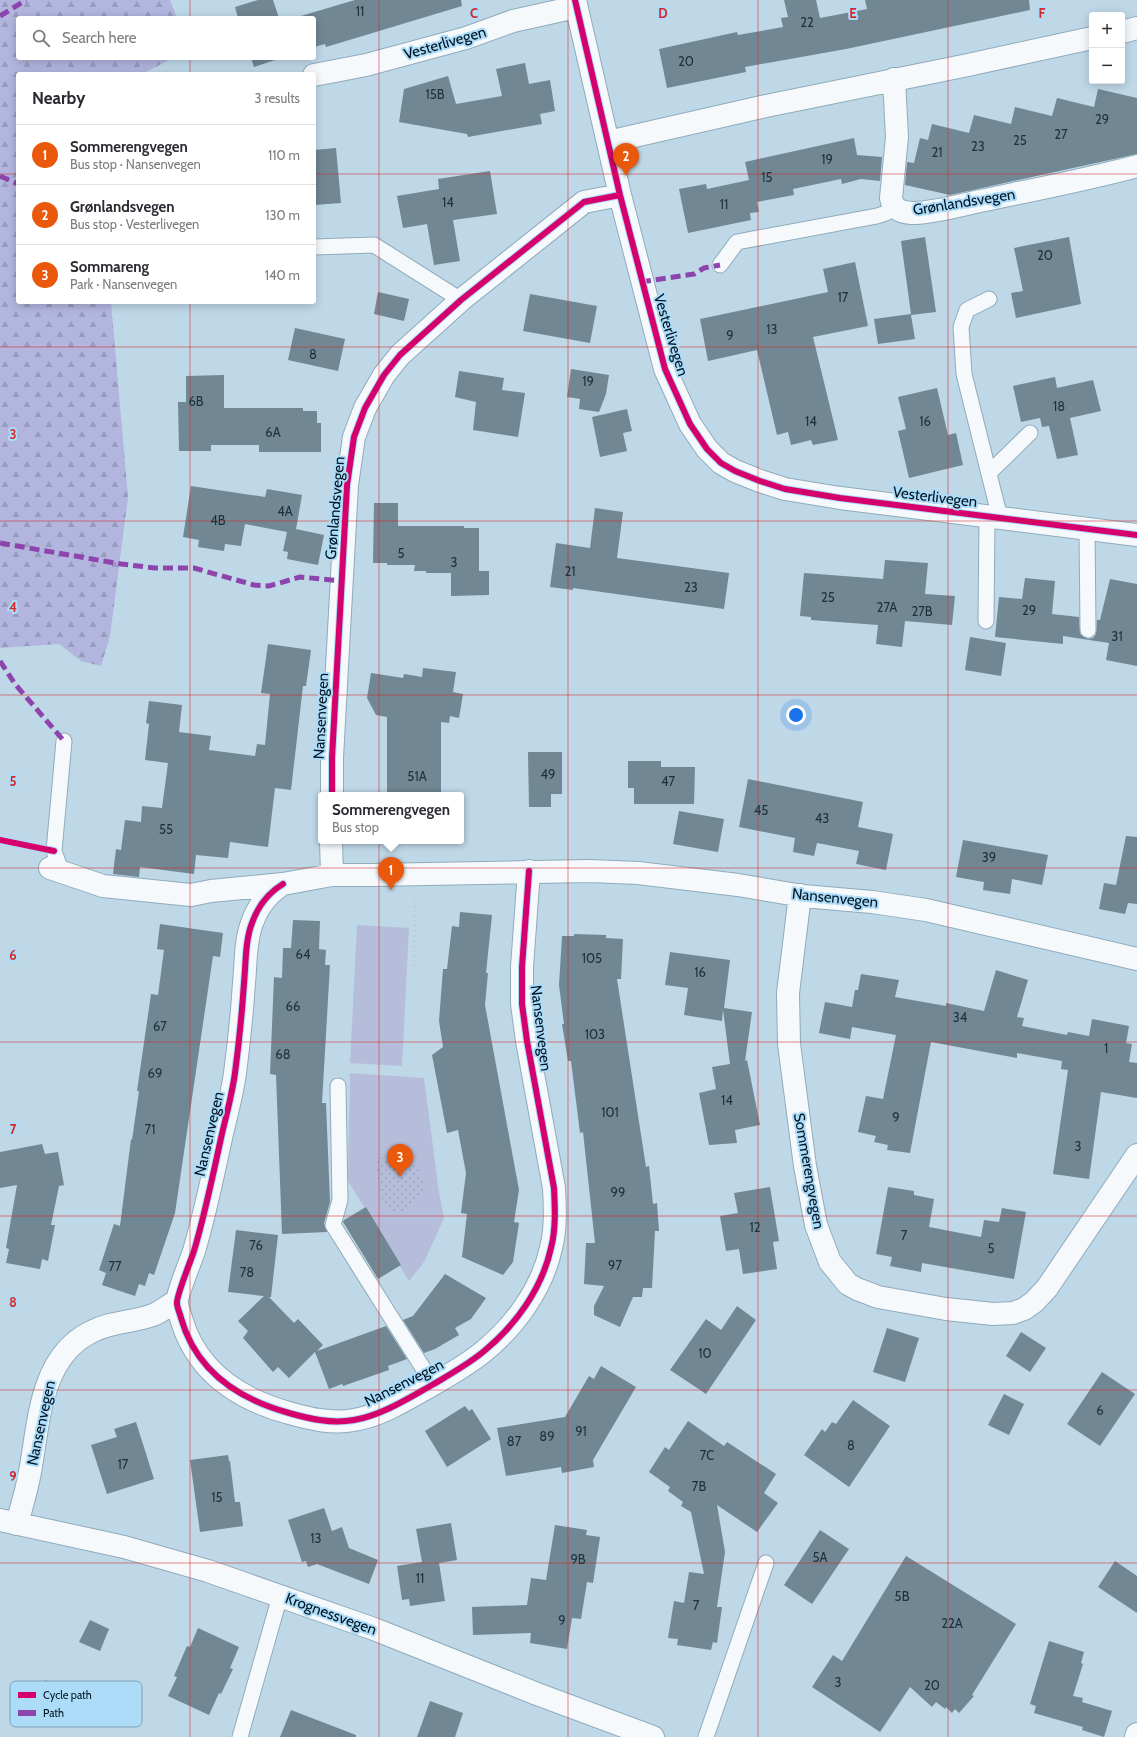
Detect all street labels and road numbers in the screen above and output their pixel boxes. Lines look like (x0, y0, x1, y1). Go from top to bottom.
street label: Vesterlivegen (402, 23, 488, 63)
street label: Grønlandsvegen (912, 185, 1016, 219)
street label: Vesterlivegen (650, 292, 692, 378)
street label: Grønlandsvegen (322, 456, 348, 560)
street label: Vesterlivegen (892, 483, 978, 511)
street label: Nansenvegen (310, 672, 332, 760)
street label: Nansenvegen (791, 885, 879, 911)
street label: Nansenvegen (527, 984, 555, 1072)
street label: Nansenvegen (190, 1090, 228, 1178)
street label: Sommerengvegen (790, 1112, 828, 1230)
street label: Nansenvegen (361, 1355, 447, 1411)
street label: Nansenvegen (23, 1379, 59, 1467)
street label: Krognessvegen (283, 1589, 379, 1639)

